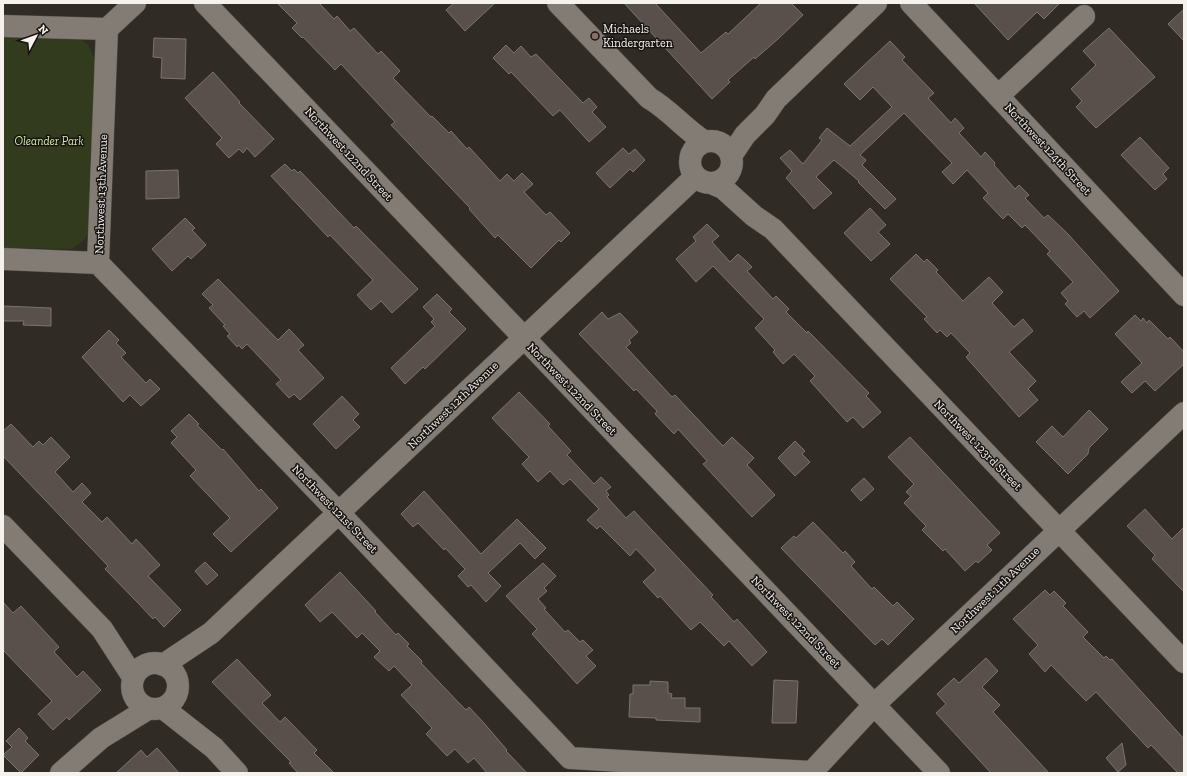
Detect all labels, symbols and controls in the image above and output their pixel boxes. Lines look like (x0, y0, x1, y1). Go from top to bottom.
north arrow (16, 16, 56, 56)
text: N (36, 22, 51, 38)
place label: Michaels Kindergarten (603, 22, 673, 50)
marker: Michaels Kindergarten (590, 31, 600, 41)
street label: Northwest 124th Street (1002, 100, 1095, 198)
street label: Northwest 122nd Street (302, 104, 396, 204)
park label: Oleander Park (15, 134, 84, 148)
street label: Northwest 13th Avenue (92, 134, 110, 254)
street label: Northwest 122nd Street (524, 340, 620, 438)
street label: Northwest 12th Avenue (405, 358, 501, 452)
street label: Northwest 123rd Street (931, 397, 1025, 494)
street label: Northwest 121st Street (289, 462, 381, 556)
street label: Northwest 11th Avenue (947, 544, 1043, 636)
street label: Northwest 122nd Street (748, 573, 844, 671)

